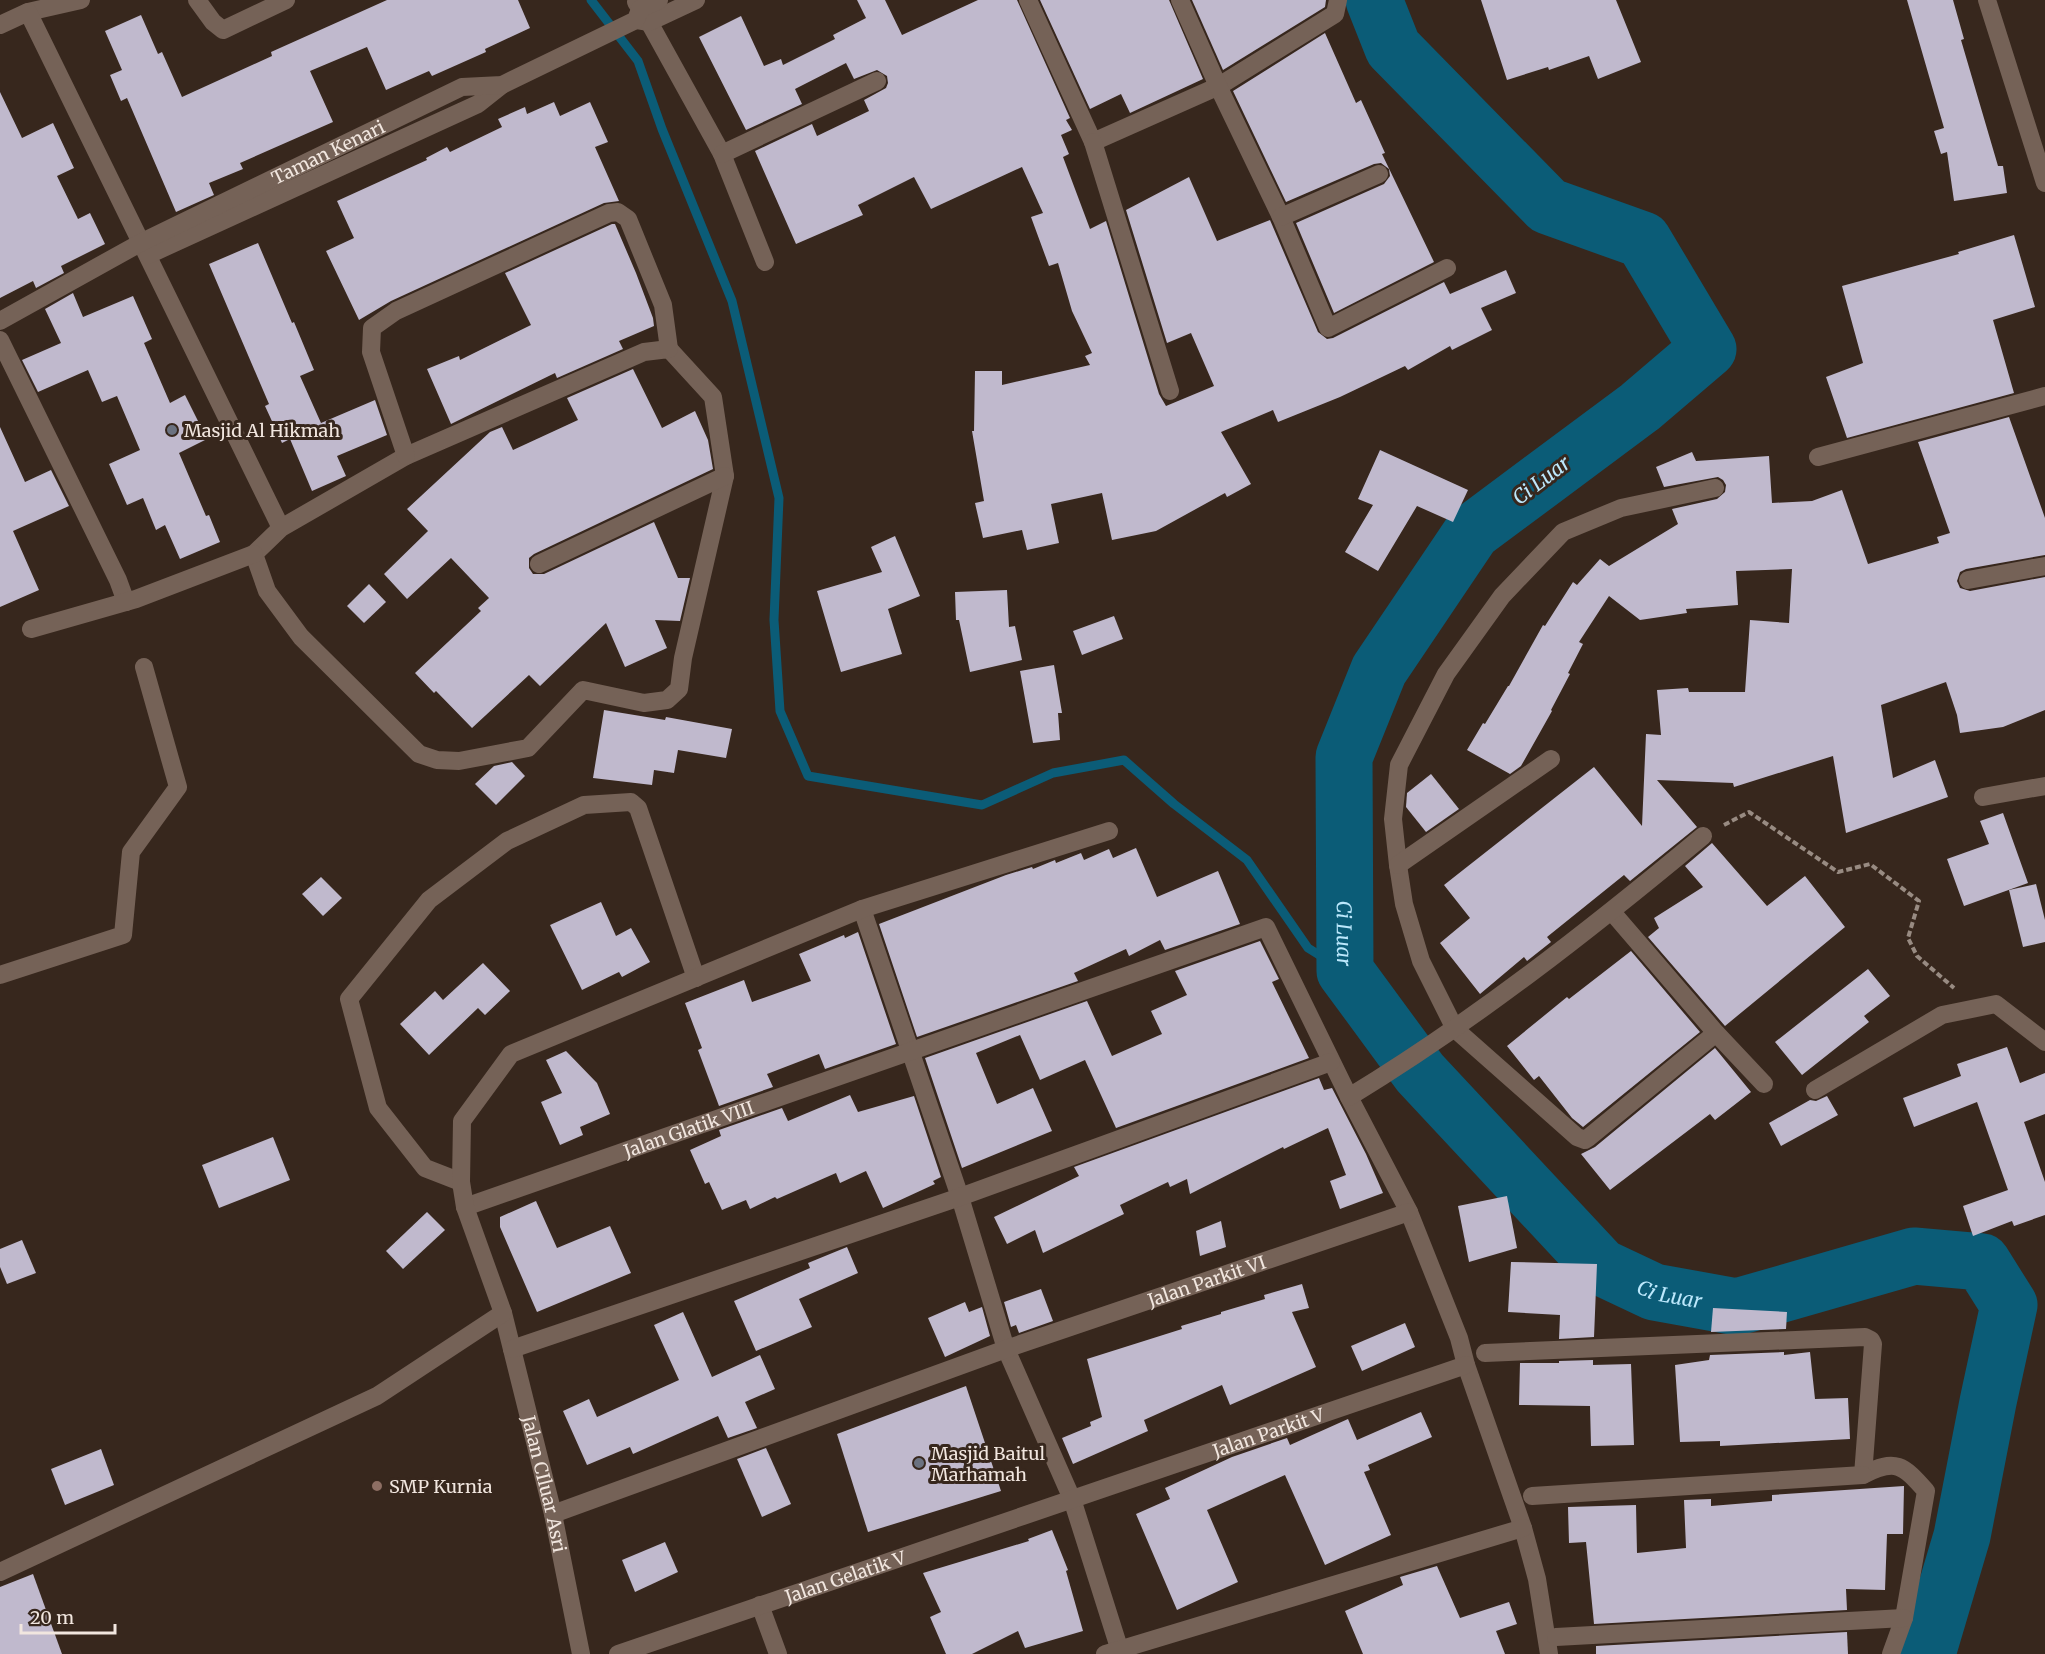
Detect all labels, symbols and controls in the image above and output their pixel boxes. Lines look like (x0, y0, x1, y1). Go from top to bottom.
street label: Taman Kenari (267, 115, 388, 189)
place label: Masjid Al Hikmah (184, 419, 340, 442)
marker: Masjid Al Hikmah (165, 423, 179, 437)
water label: Ci Luar (1507, 450, 1575, 510)
water label: Ci Luar (1332, 900, 1357, 967)
street label: Jalan Glatik VIII (620, 1095, 757, 1163)
street label: Jalan Parkit VI (1144, 1250, 1269, 1312)
water label: Ci Luar (1633, 1273, 1705, 1313)
street label: Jalan Parkit V (1209, 1402, 1328, 1462)
street label: Jalan CIluar Asri (517, 1412, 572, 1554)
place label: Masjid Baitul Marhamah (931, 1442, 1045, 1486)
marker: Masjid Baitul Marhamah (912, 1456, 926, 1470)
place label: SMP Kurnia (389, 1475, 493, 1498)
marker: SMP Kurnia (370, 1479, 384, 1493)
street label: Jalan Gelatik V (781, 1545, 909, 1608)
scale bar (21, 1597, 116, 1635)
text: 20 m (30, 1606, 74, 1629)

